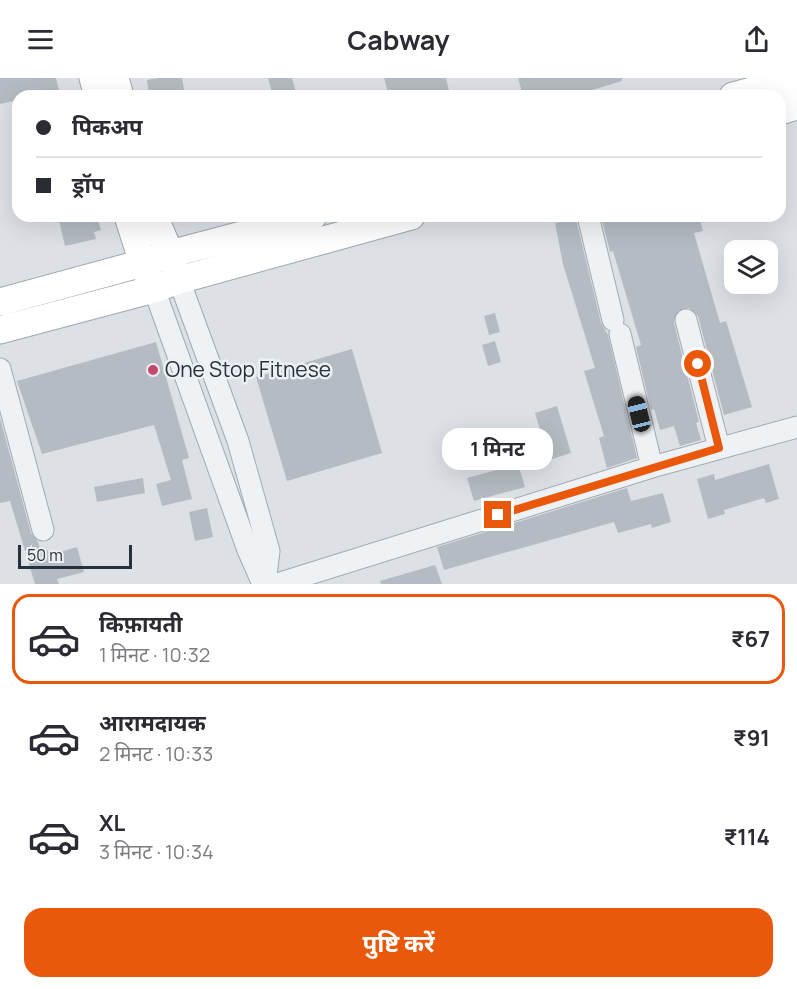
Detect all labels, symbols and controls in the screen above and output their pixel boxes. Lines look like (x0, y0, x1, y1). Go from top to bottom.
text: Cabway (347, 21, 450, 58)
icon: menu (24, 23, 57, 56)
icon: share (740, 23, 773, 56)
text: पिकअप (72, 112, 143, 142)
text: ड्रॉप (72, 170, 105, 200)
map controls (724, 240, 778, 294)
button: layers (724, 240, 778, 294)
route start (684, 350, 711, 377)
place label: One Stop Fitnese (165, 355, 331, 383)
marker: One Stop Fitnese (146, 363, 160, 377)
car (626, 394, 652, 434)
callout: 1 मिनट (442, 428, 554, 470)
text: 1 मिनट (470, 435, 525, 462)
route end (484, 501, 511, 528)
scale bar (18, 542, 132, 570)
text: 50 m (27, 544, 63, 566)
text: किफ़ायती (99, 609, 183, 639)
icon: car (27, 612, 81, 666)
text: ₹67 (731, 624, 770, 654)
text: 1 मिनट · 10:32 (99, 641, 210, 668)
text: आरामदायक (99, 708, 206, 738)
icon: car (27, 711, 81, 765)
text: ₹91 (733, 723, 770, 753)
text: 2 मिनट · 10:33 (99, 740, 213, 767)
text: XL (99, 808, 125, 838)
icon: car (27, 810, 81, 864)
text: ₹114 (724, 822, 770, 852)
text: 3 मिनट · 10:34 (99, 838, 214, 865)
button: पुष्टि करें (24, 908, 773, 977)

